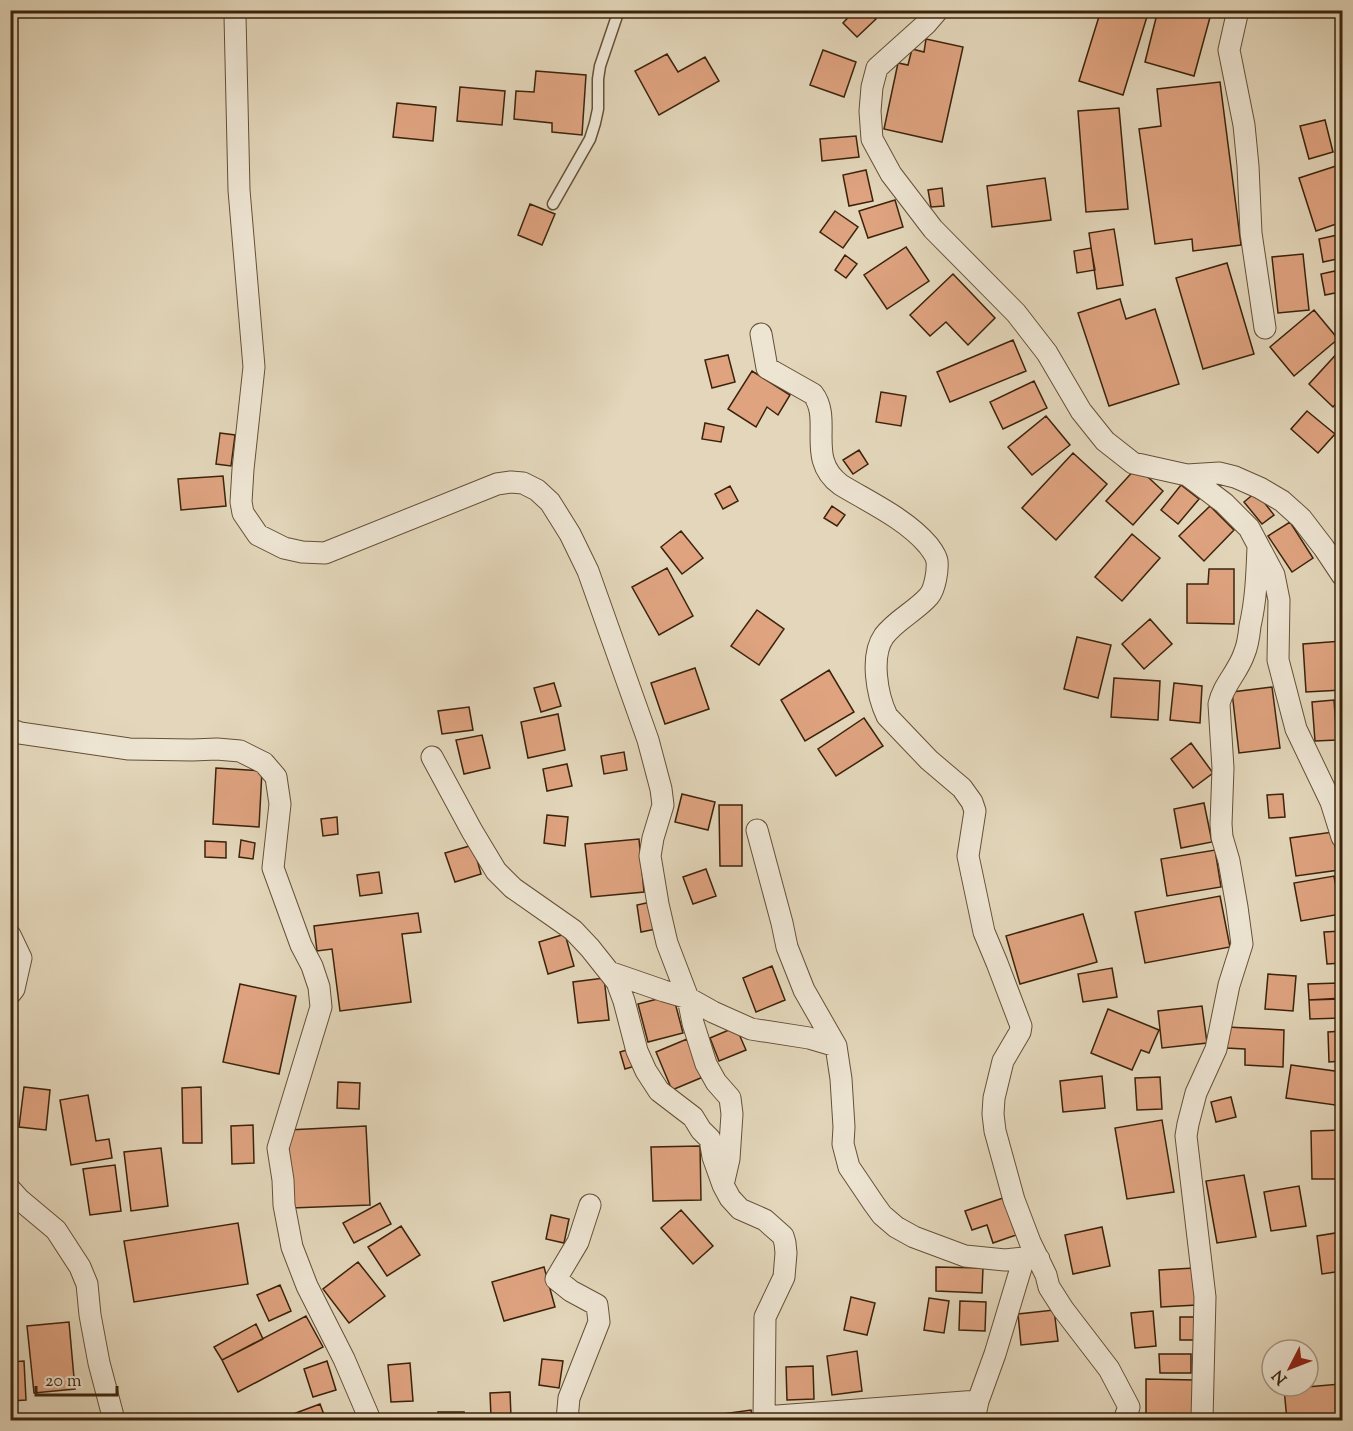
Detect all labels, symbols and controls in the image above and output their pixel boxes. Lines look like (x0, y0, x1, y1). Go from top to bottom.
north arrow (1260, 1338, 1320, 1398)
scale bar (36, 1359, 117, 1397)
text: N (1268, 1364, 1294, 1389)
text: 20 m (45, 1369, 82, 1395)

